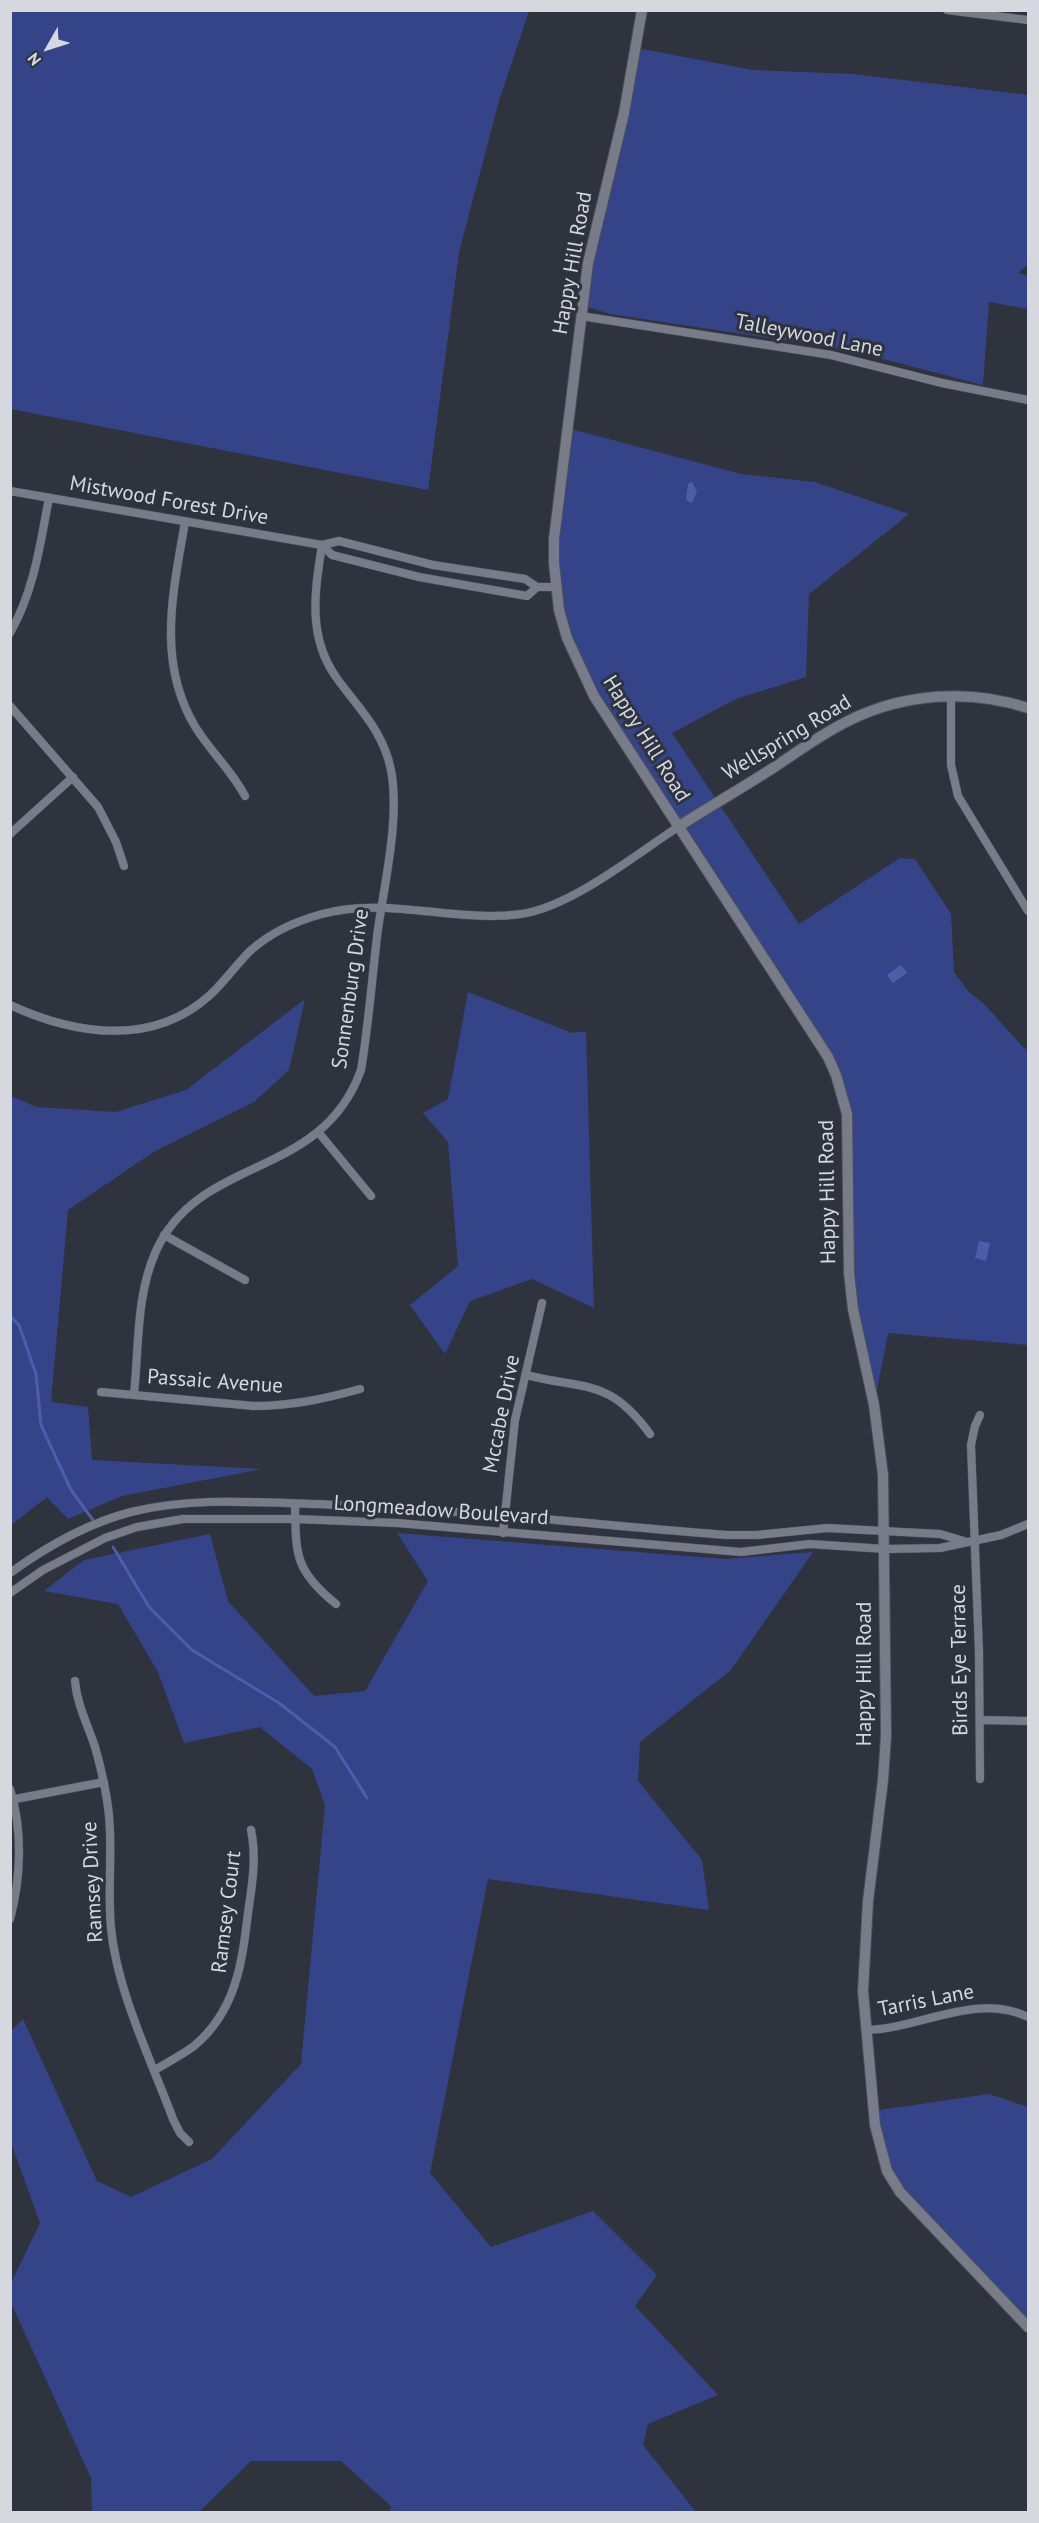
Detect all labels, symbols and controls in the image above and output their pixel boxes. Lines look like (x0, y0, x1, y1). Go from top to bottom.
north arrow (18, 18, 78, 78)
text: N (23, 49, 45, 70)
street label: Happy Hill Road (548, 190, 598, 336)
street label: Talleywood Lane (733, 309, 885, 363)
street label: Mistwood Forest Drive (68, 471, 270, 531)
street label: Happy Hill Road (597, 671, 695, 807)
street label: Wellspring Road (718, 690, 856, 786)
street label: Sonnenburg Drive (327, 907, 375, 1071)
street label: Happy Hill Road (814, 1120, 842, 1264)
street label: Mccabe Drive (478, 1353, 526, 1475)
street label: Passaic Avenue (146, 1365, 284, 1399)
street label: Longmeadow Boulevard (333, 1491, 549, 1531)
street label: Birds Eye Terrace (946, 1584, 974, 1736)
street label: Happy Hill Road (852, 1602, 878, 1746)
street label: Ramsey Drive (77, 1821, 109, 1943)
street label: Ramsey Court (207, 1849, 247, 1975)
street label: Tarris Lane (876, 1979, 976, 2023)

